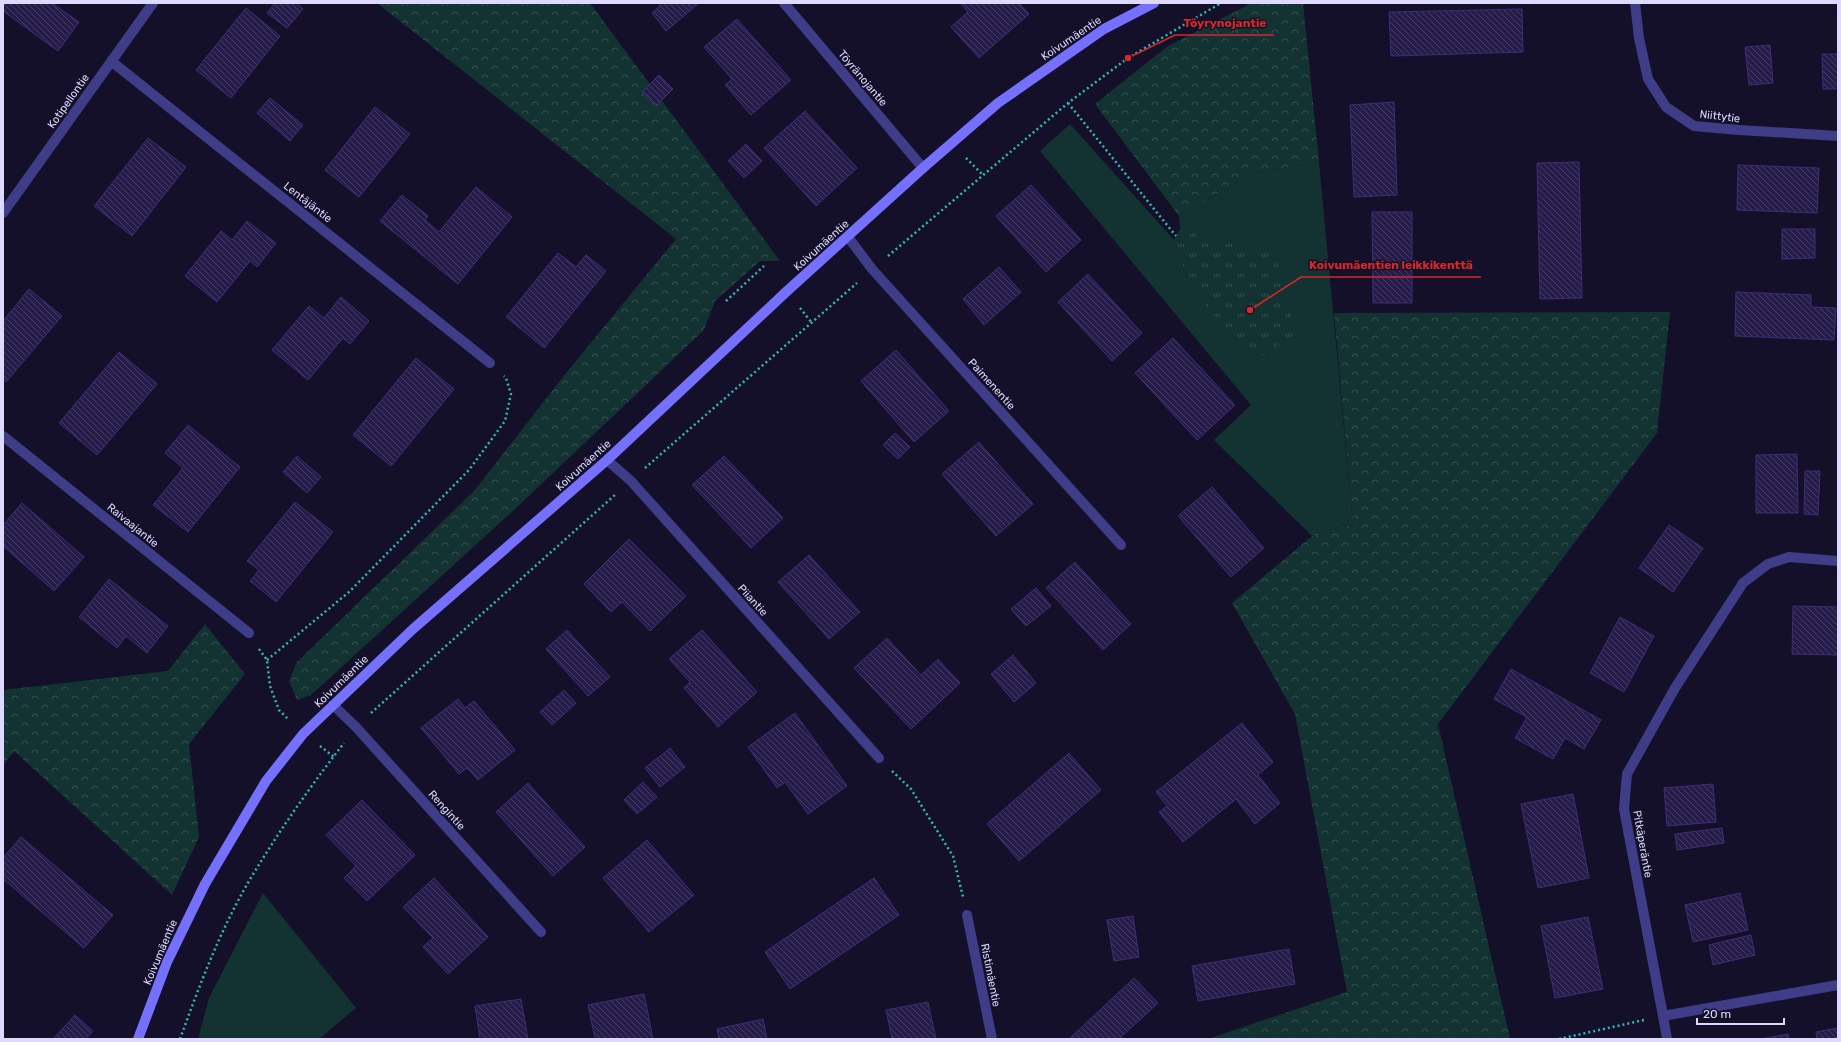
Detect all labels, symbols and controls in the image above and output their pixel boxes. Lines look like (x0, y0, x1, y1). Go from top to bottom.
callout: Töyrynojantie (1175, 11, 1274, 35)
street label: Koivumäentie (1039, 14, 1104, 63)
text: Töyrynojantie (1184, 16, 1266, 30)
street label: Töyränojantie (835, 48, 890, 109)
street label: Kotipellontie (45, 72, 92, 131)
street label: Niittytie (1699, 108, 1741, 125)
street label: Lentäjäntie (281, 179, 335, 225)
street label: Koivumäentie (791, 217, 852, 274)
callout: Koivumäentien leikkikenttä (1301, 253, 1481, 277)
text: Koivumäentien leikkikenttä (1309, 258, 1473, 272)
street label: Paimenentie (965, 356, 1018, 413)
street label: Koivumäentie (553, 437, 614, 494)
street label: Raivaajantie (104, 501, 161, 550)
street label: Piiantie (735, 582, 770, 619)
street label: Koivumäentie (312, 652, 371, 710)
street label: Rengintie (425, 788, 468, 833)
street label: Pitkäperäntie (1630, 809, 1655, 879)
street label: Koivumäentie (141, 918, 180, 987)
street label: Ristimäentie (978, 942, 1003, 1008)
scale bar (1697, 1000, 1784, 1026)
text: 20 m (1703, 1007, 1731, 1021)

